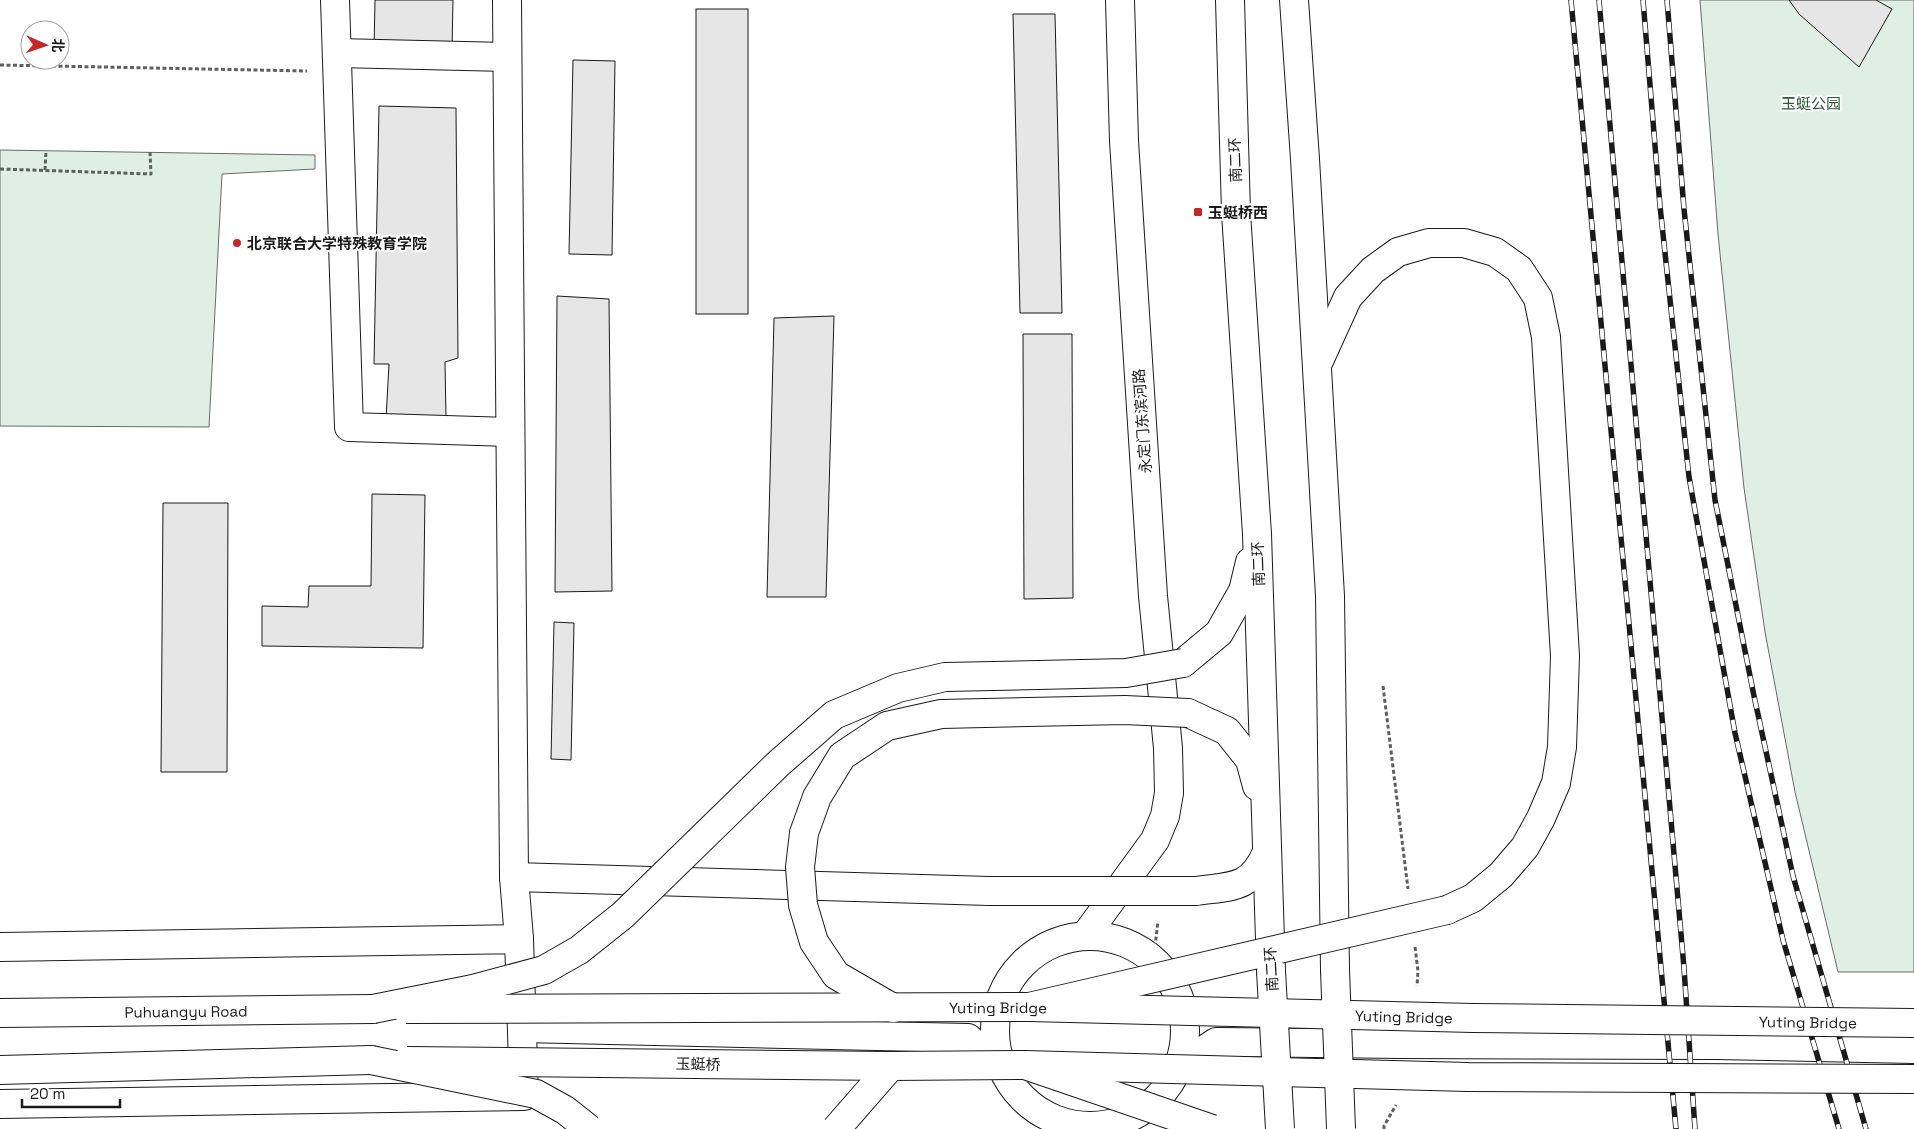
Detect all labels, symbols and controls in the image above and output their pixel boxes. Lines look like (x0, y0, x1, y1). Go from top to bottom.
north arrow (20, 20, 70, 70)
text: 北 (49, 38, 67, 53)
park label: 玉蜓公园 (1781, 94, 1841, 113)
street label: 南二环 (1225, 137, 1245, 183)
place label: 玉蜓桥西 (1208, 203, 1268, 222)
marker: 玉蜓桥西 (1192, 206, 1204, 218)
place label: 北京联合大学特殊教育学院 (247, 234, 427, 253)
marker: 北京联合大学特殊教育学院 (231, 237, 243, 249)
street label: 永定门东滨河路 (1129, 368, 1155, 474)
street label: 南二环 (1248, 541, 1268, 587)
street label: 南二环 (1260, 946, 1282, 992)
street label: Yuting Bridge (949, 997, 1047, 1017)
street label: Puhuangyu Road (124, 1001, 248, 1021)
street label: Yuting Bridge (1355, 1006, 1453, 1027)
street label: Yuting Bridge (1759, 1012, 1857, 1032)
street label: 玉蜓桥 (675, 1054, 721, 1074)
scale bar (22, 1076, 120, 1108)
text: 20 m (30, 1084, 65, 1103)

